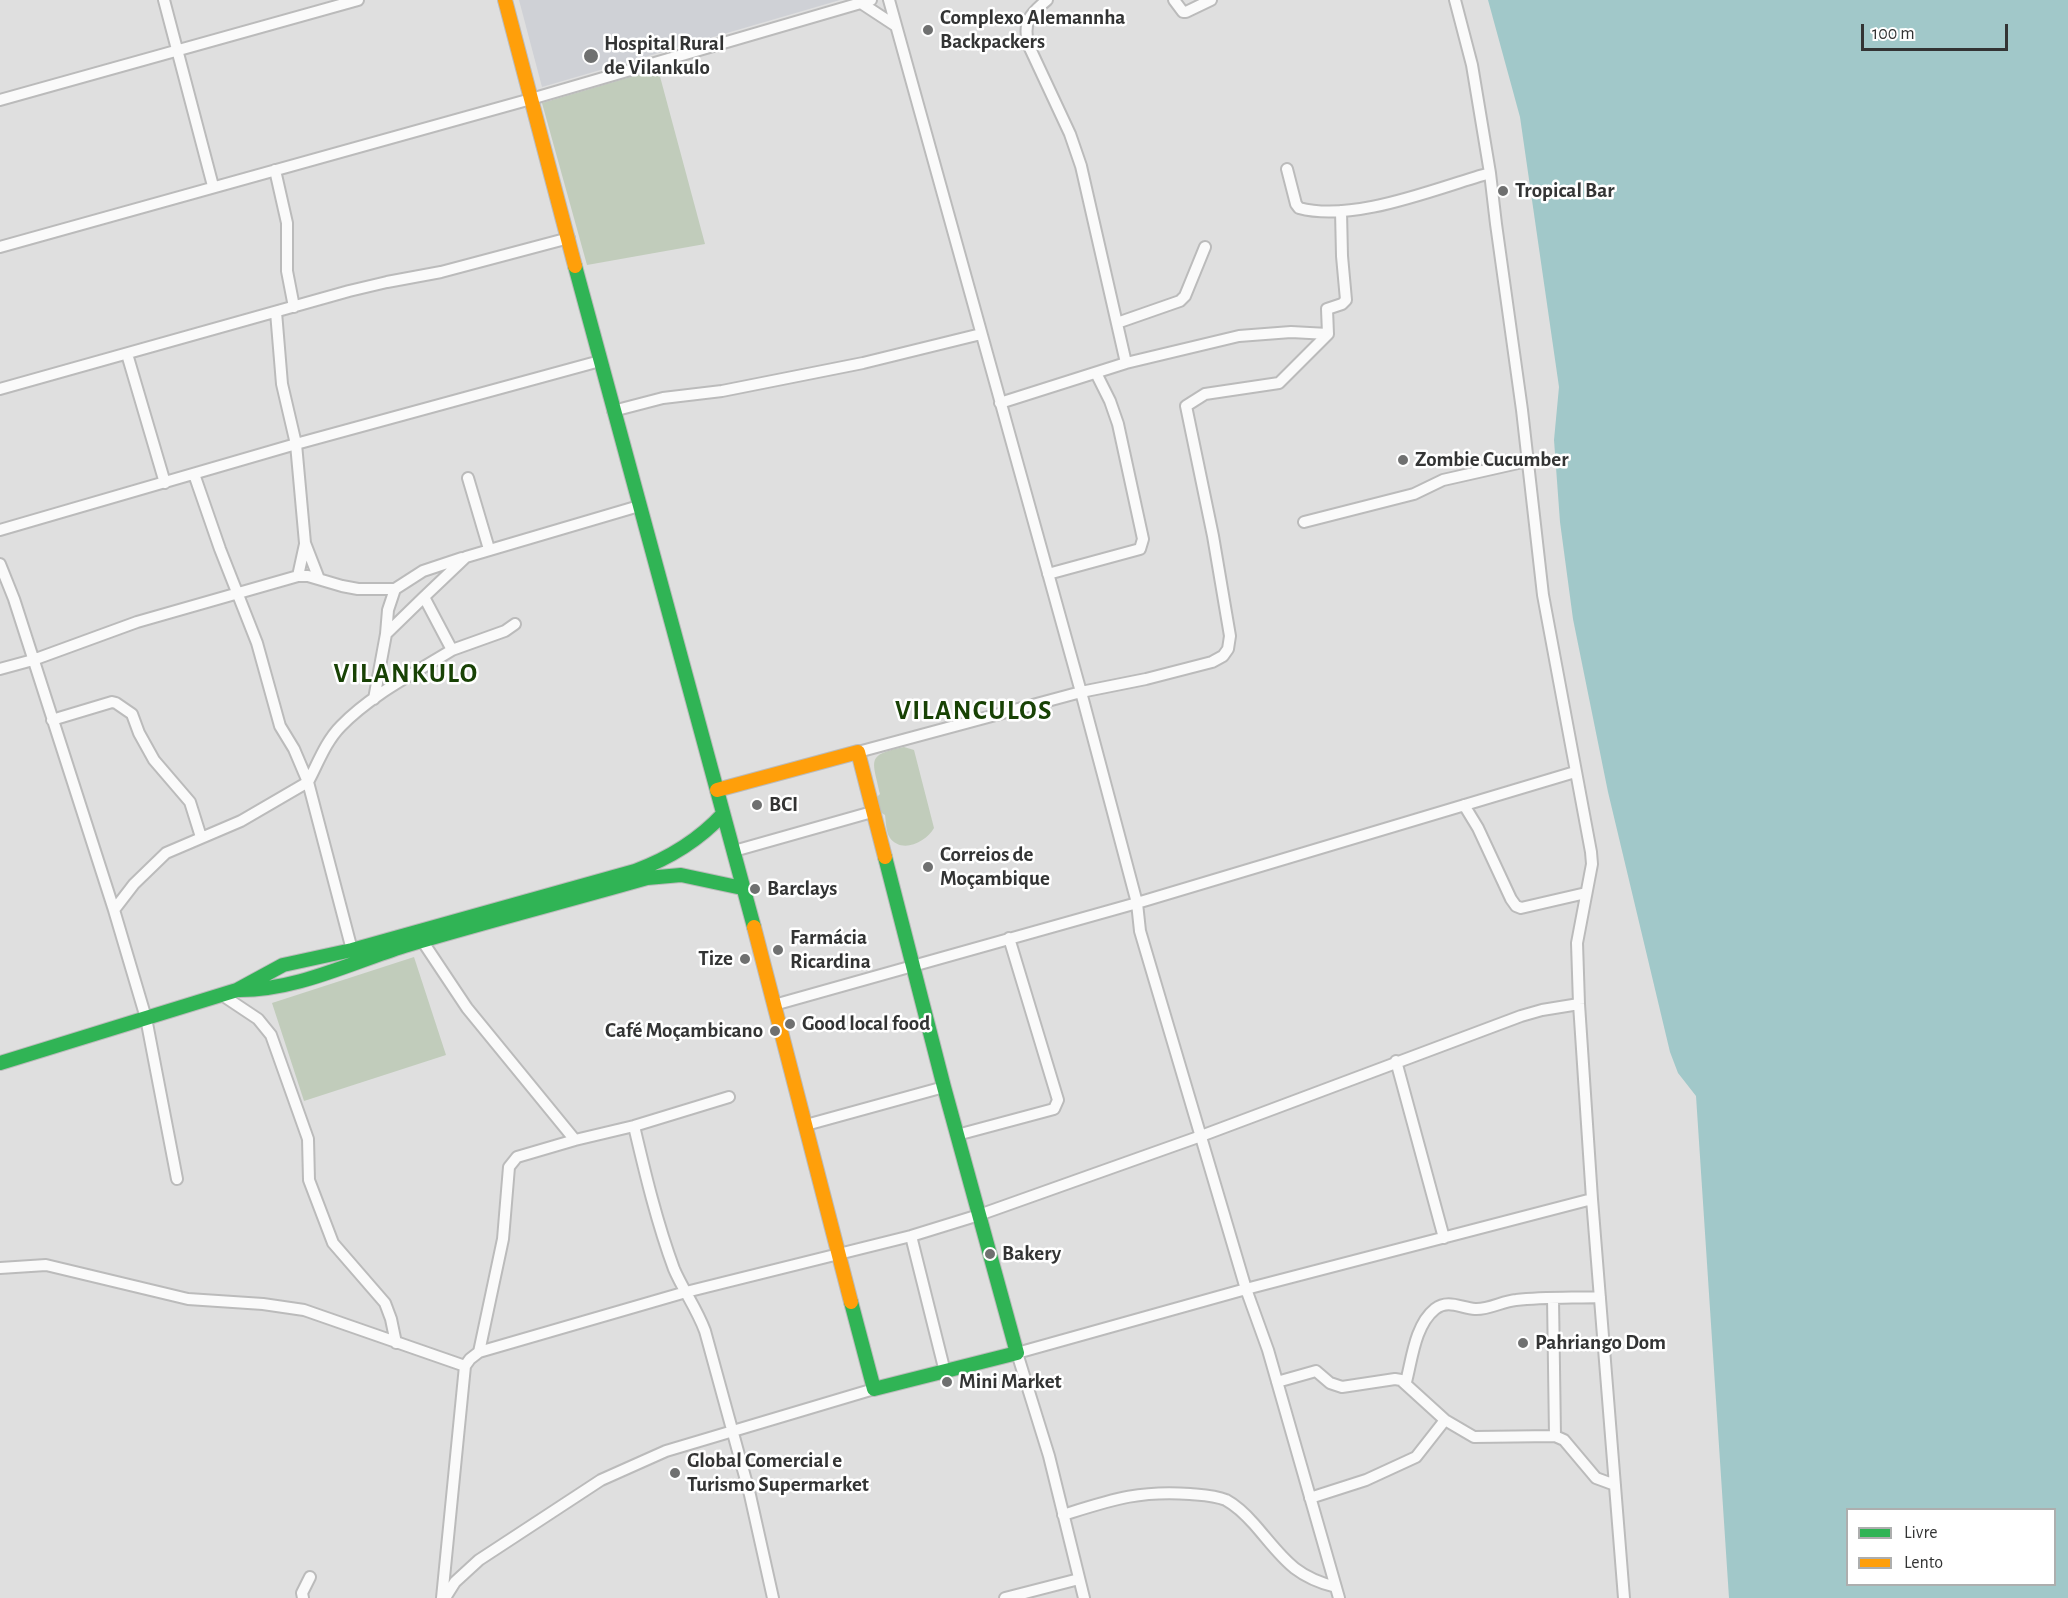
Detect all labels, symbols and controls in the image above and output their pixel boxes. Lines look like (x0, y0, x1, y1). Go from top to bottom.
place label: Complexo Alemannha Backpackers (940, 5, 1125, 55)
scale bar (1864, 12, 2011, 50)
marker: Complexo Alemannha Backpackers (921, 23, 935, 37)
text: 100 m (1872, 25, 1915, 43)
place label: Hospital Rural de Vilankulo (604, 31, 724, 81)
marker: Hospital Rural de Vilankulo (582, 47, 600, 65)
place label: Tropical Bar (1515, 178, 1615, 204)
marker: Tropical Bar (1496, 184, 1510, 198)
place label: Zombie Cucumber (1415, 447, 1569, 473)
marker: Zombie Cucumber (1396, 453, 1410, 467)
district label: VILANKULO (333, 658, 479, 690)
district label: VILANCULOS (895, 695, 1053, 727)
place label: BCI (769, 792, 798, 818)
marker: BCI (750, 798, 764, 812)
place label: Correios de Moçambique (940, 842, 1050, 892)
marker: Correios de Moçambique (921, 860, 935, 874)
place label: Barclays (767, 876, 837, 902)
marker: Barclays (748, 882, 762, 896)
place label: Farmácia Ricardina (790, 925, 871, 975)
marker: Farmácia Ricardina (771, 943, 785, 957)
place label: Tize (698, 946, 733, 972)
marker: Tize (738, 952, 752, 966)
place label: Good local food (802, 1011, 930, 1037)
marker: Good local food (783, 1017, 797, 1031)
place label: Café Moçambicano (605, 1018, 763, 1044)
marker: Café Moçambicano (768, 1024, 782, 1038)
place label: Bakery (1002, 1241, 1061, 1267)
marker: Bakery (983, 1247, 997, 1261)
place label: Pahriango Dom (1535, 1330, 1666, 1356)
marker: Pahriango Dom (1516, 1336, 1530, 1350)
place label: Mini Market (959, 1369, 1062, 1395)
marker: Mini Market (940, 1375, 954, 1389)
place label: Global Comercial e Turismo Supermarket (687, 1448, 869, 1498)
marker: Global Comercial e Turismo Supermarket (668, 1466, 682, 1480)
legend (1846, 1508, 2056, 1586)
text: Livre (1904, 1524, 1938, 1542)
text: Lento (1904, 1554, 1943, 1572)

